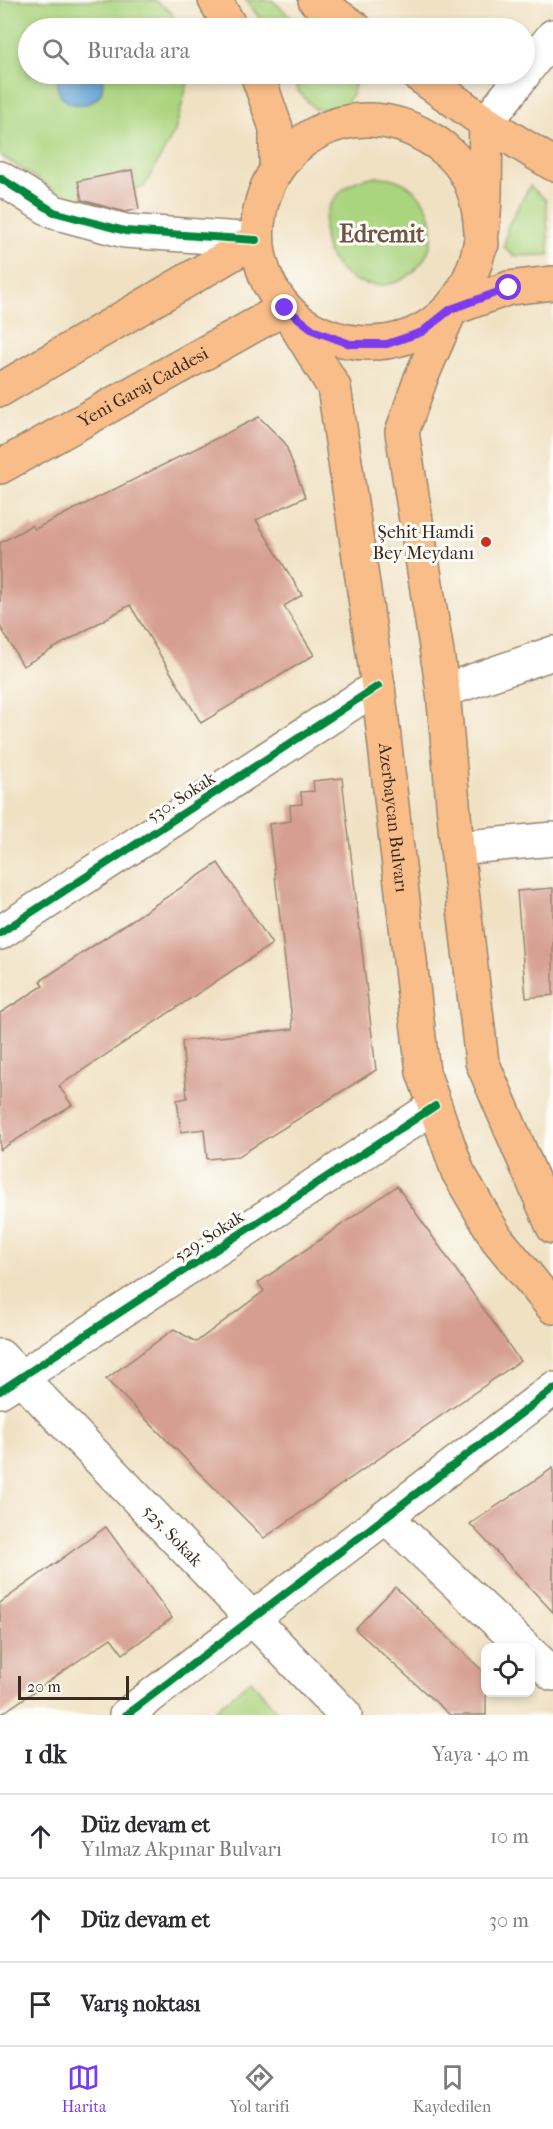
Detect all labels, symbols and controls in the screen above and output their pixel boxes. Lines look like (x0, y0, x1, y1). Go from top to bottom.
search box (18, 18, 535, 84)
icon: search (39, 35, 72, 68)
text: Burada ara (87, 38, 190, 64)
district label: Edremit (339, 220, 425, 248)
route start (495, 274, 521, 300)
route end (271, 294, 297, 320)
street label: Yeni Garaj Caddesi (74, 343, 213, 433)
place label: Şehit Hamdi Bey Meydanı (372, 522, 475, 564)
marker: Şehit Hamdi Bey Meydanı (479, 535, 493, 549)
street label: Azerbaycan Bulvarı (374, 741, 412, 894)
street label: 530. Sokak (143, 767, 220, 827)
street label: 529. Sokak (170, 1206, 249, 1267)
street label: 525. Sokak (138, 1501, 207, 1572)
map controls (481, 1643, 535, 1697)
button: locate (481, 1643, 535, 1697)
scale bar (18, 1673, 129, 1700)
text: 20 m (27, 1677, 61, 1696)
text: 1 dk (24, 1739, 66, 1770)
text: Yaya · 40 m (432, 1743, 529, 1766)
text: Düz devam et (81, 1812, 210, 1838)
icon: ahead (24, 1820, 57, 1853)
text: 10 m (490, 1825, 529, 1848)
text: Yılmaz Akpınar Bulvarı (81, 1838, 282, 1861)
icon: ahead (24, 1904, 57, 1937)
text: Düz devam et (81, 1907, 210, 1933)
text: 30 m (489, 1909, 529, 1932)
icon: arrive (24, 1988, 57, 2021)
text: Varış noktası (81, 1991, 200, 2017)
tab: Harita (62, 2061, 106, 2116)
tab: Yol tarifi (230, 2061, 290, 2116)
tab: Kaydedilen (413, 2061, 491, 2116)

